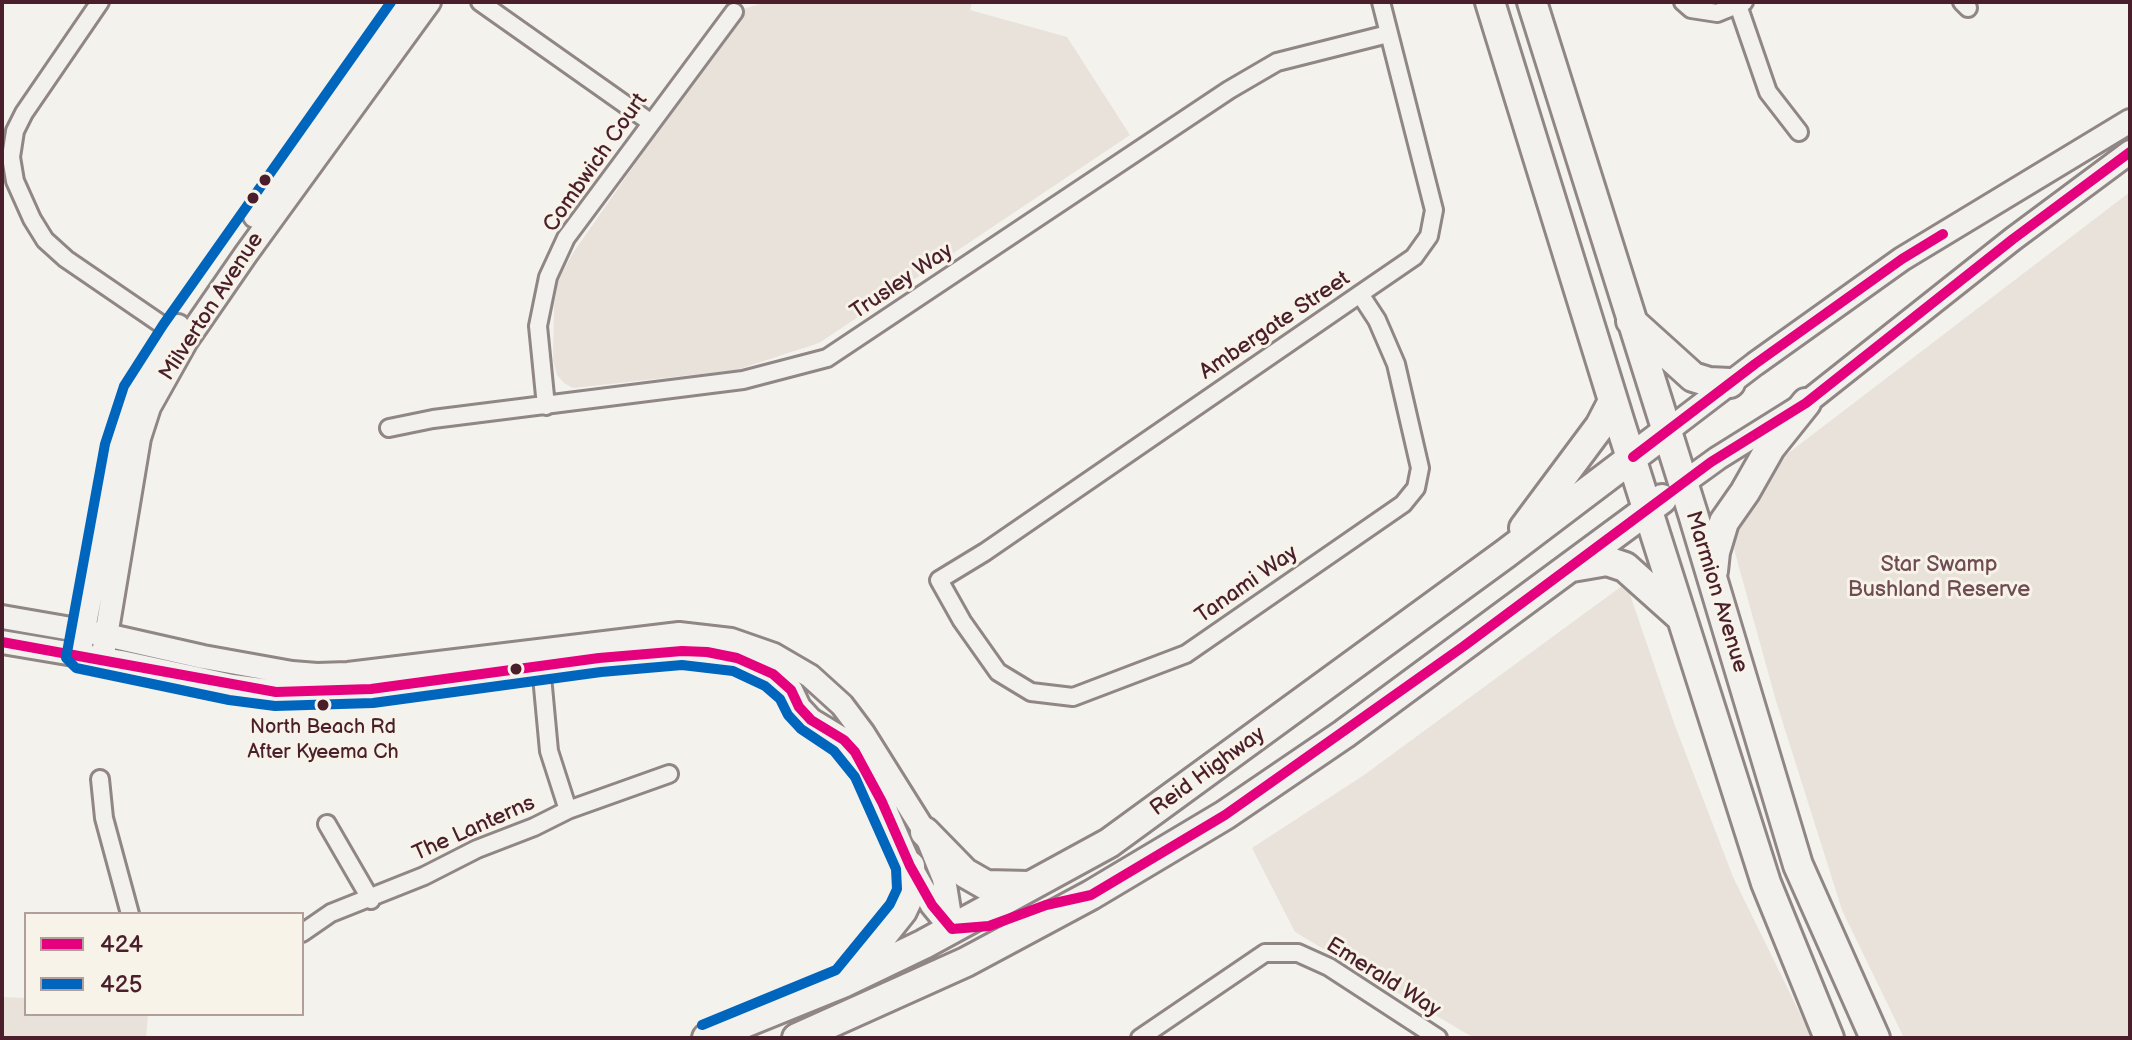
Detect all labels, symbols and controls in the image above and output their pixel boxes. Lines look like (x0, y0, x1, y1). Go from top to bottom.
street label: Combwich Court (538, 88, 654, 238)
unlabelled marker (257, 172, 273, 188)
unlabelled marker (245, 190, 261, 206)
street label: Milverton Avenue (154, 228, 270, 386)
street label: Trusley Way (846, 238, 958, 326)
street label: Ambergate Street (1195, 266, 1355, 386)
street label: Marmion Avenue (1679, 508, 1753, 676)
street label: Tanami Way (1191, 540, 1303, 630)
park label: Star Swamp Bushland Reserve (1848, 552, 2030, 604)
unlabelled marker (508, 661, 524, 677)
marker: North Beach Rd After Kyeema Ch (315, 697, 331, 713)
place label: North Beach Rd After Kyeema Ch (248, 716, 398, 763)
street label: Reid Highway (1146, 722, 1270, 822)
street label: The Lanterns (409, 790, 539, 868)
legend (24, 912, 304, 1016)
text: 424 (100, 930, 143, 959)
street label: Emerald Way (1321, 932, 1445, 1024)
text: 425 (100, 970, 143, 999)

